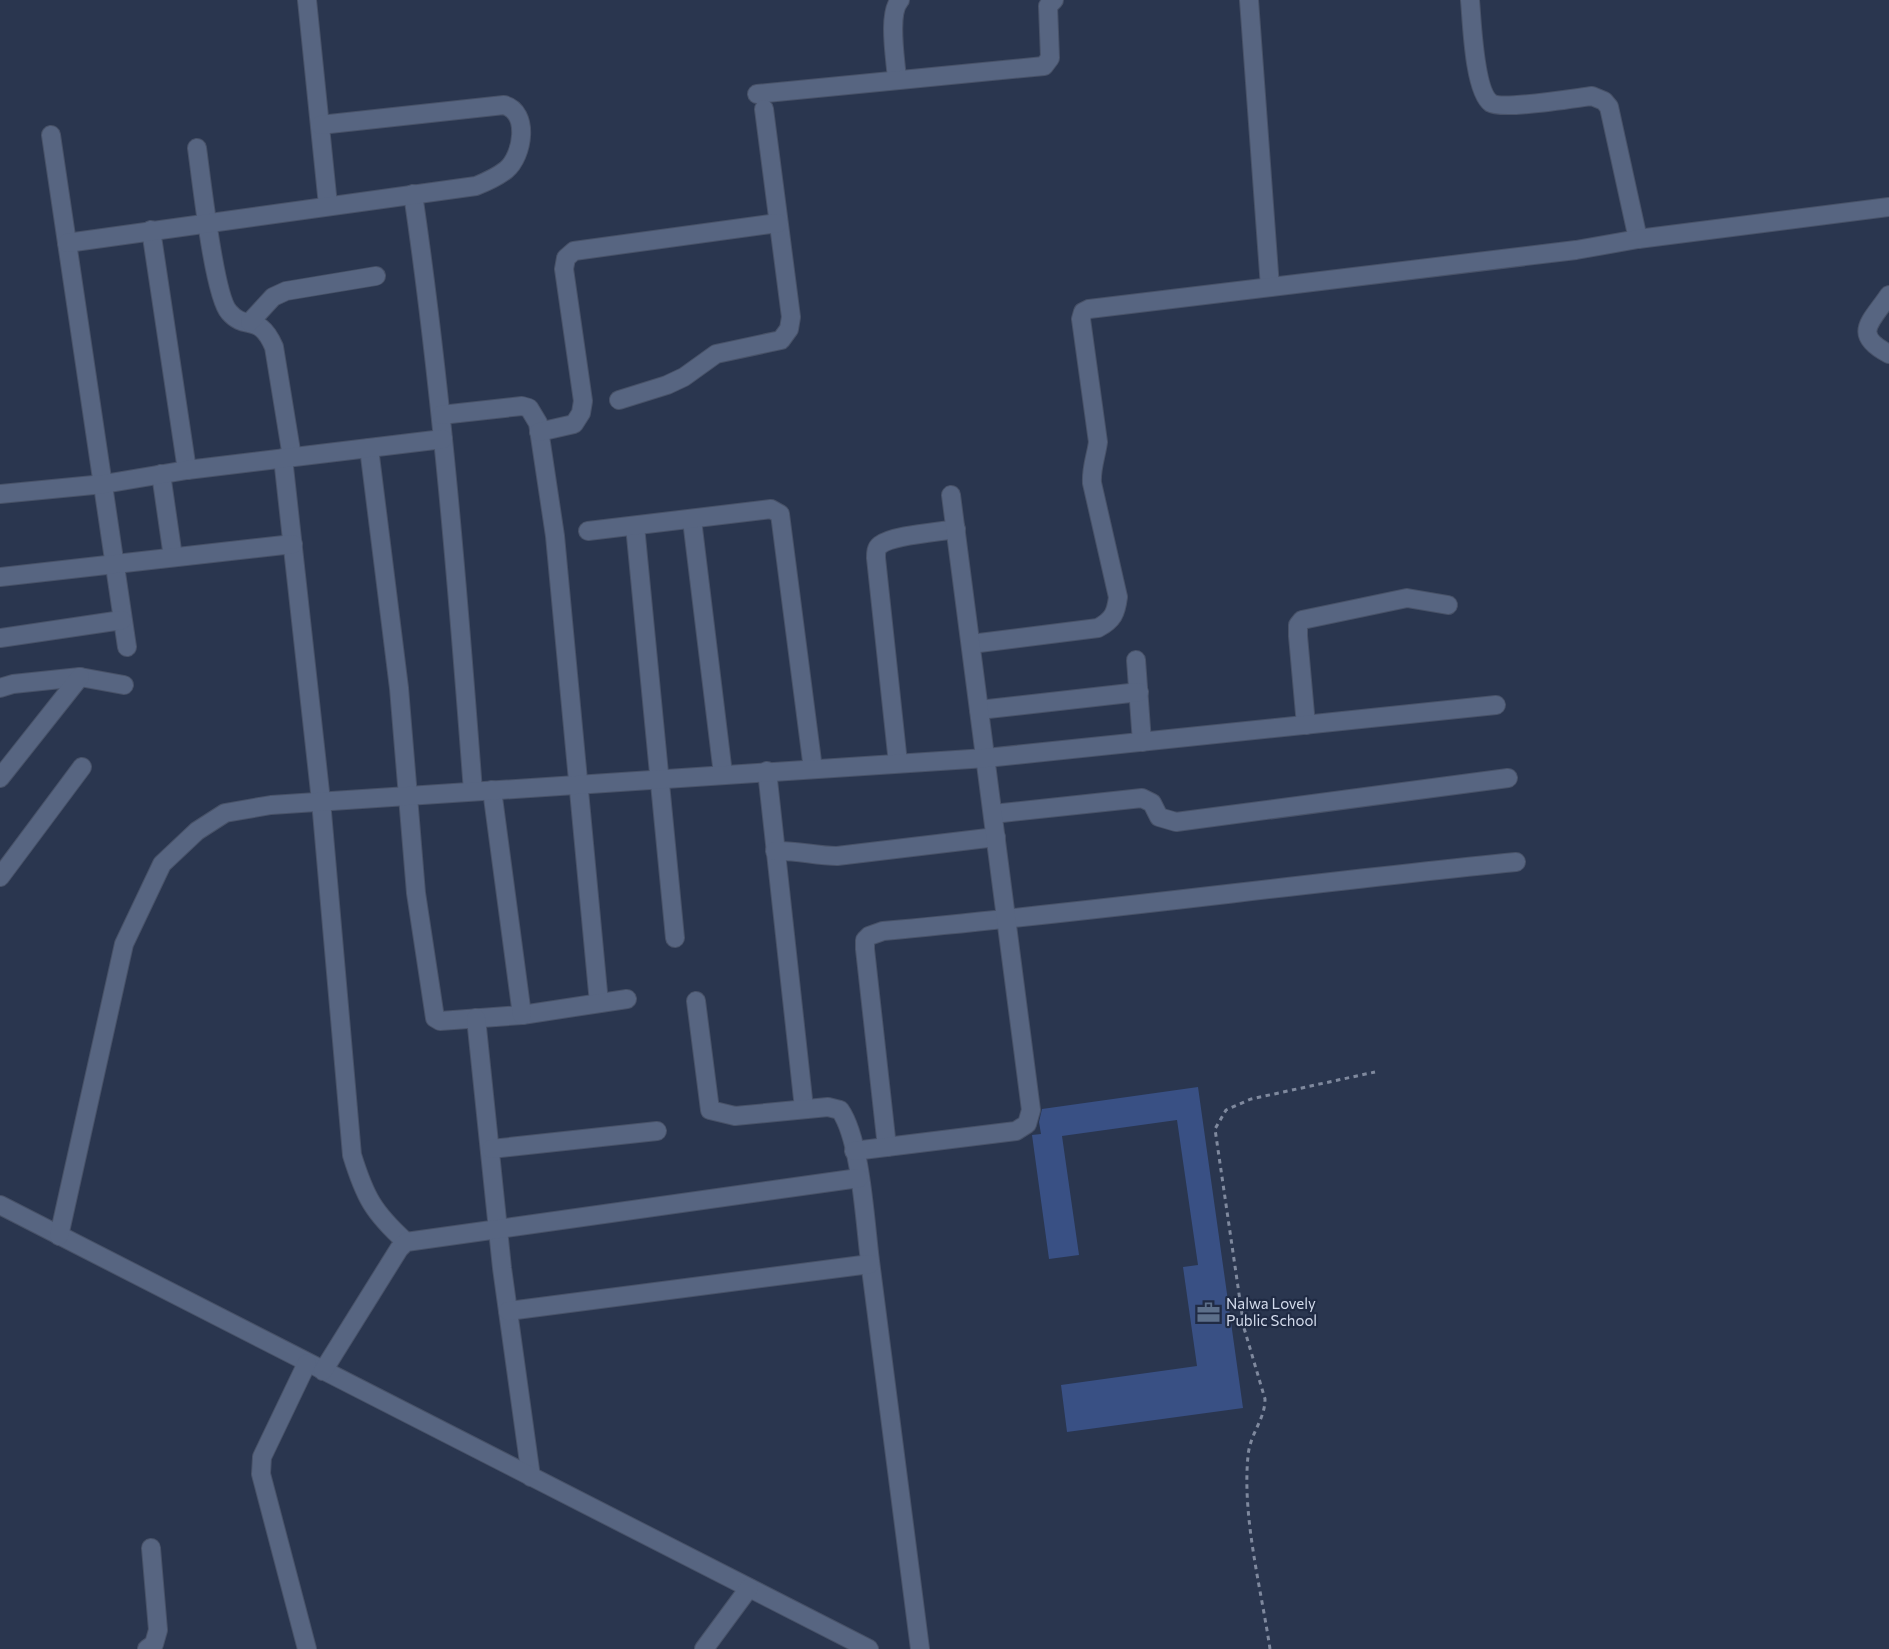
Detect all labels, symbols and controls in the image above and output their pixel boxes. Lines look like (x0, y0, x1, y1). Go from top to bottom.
place label: Nalwa Lovely Public School (1226, 1294, 1317, 1329)
office icon: Nalwa Lovely Public School (1195, 1300, 1221, 1326)

